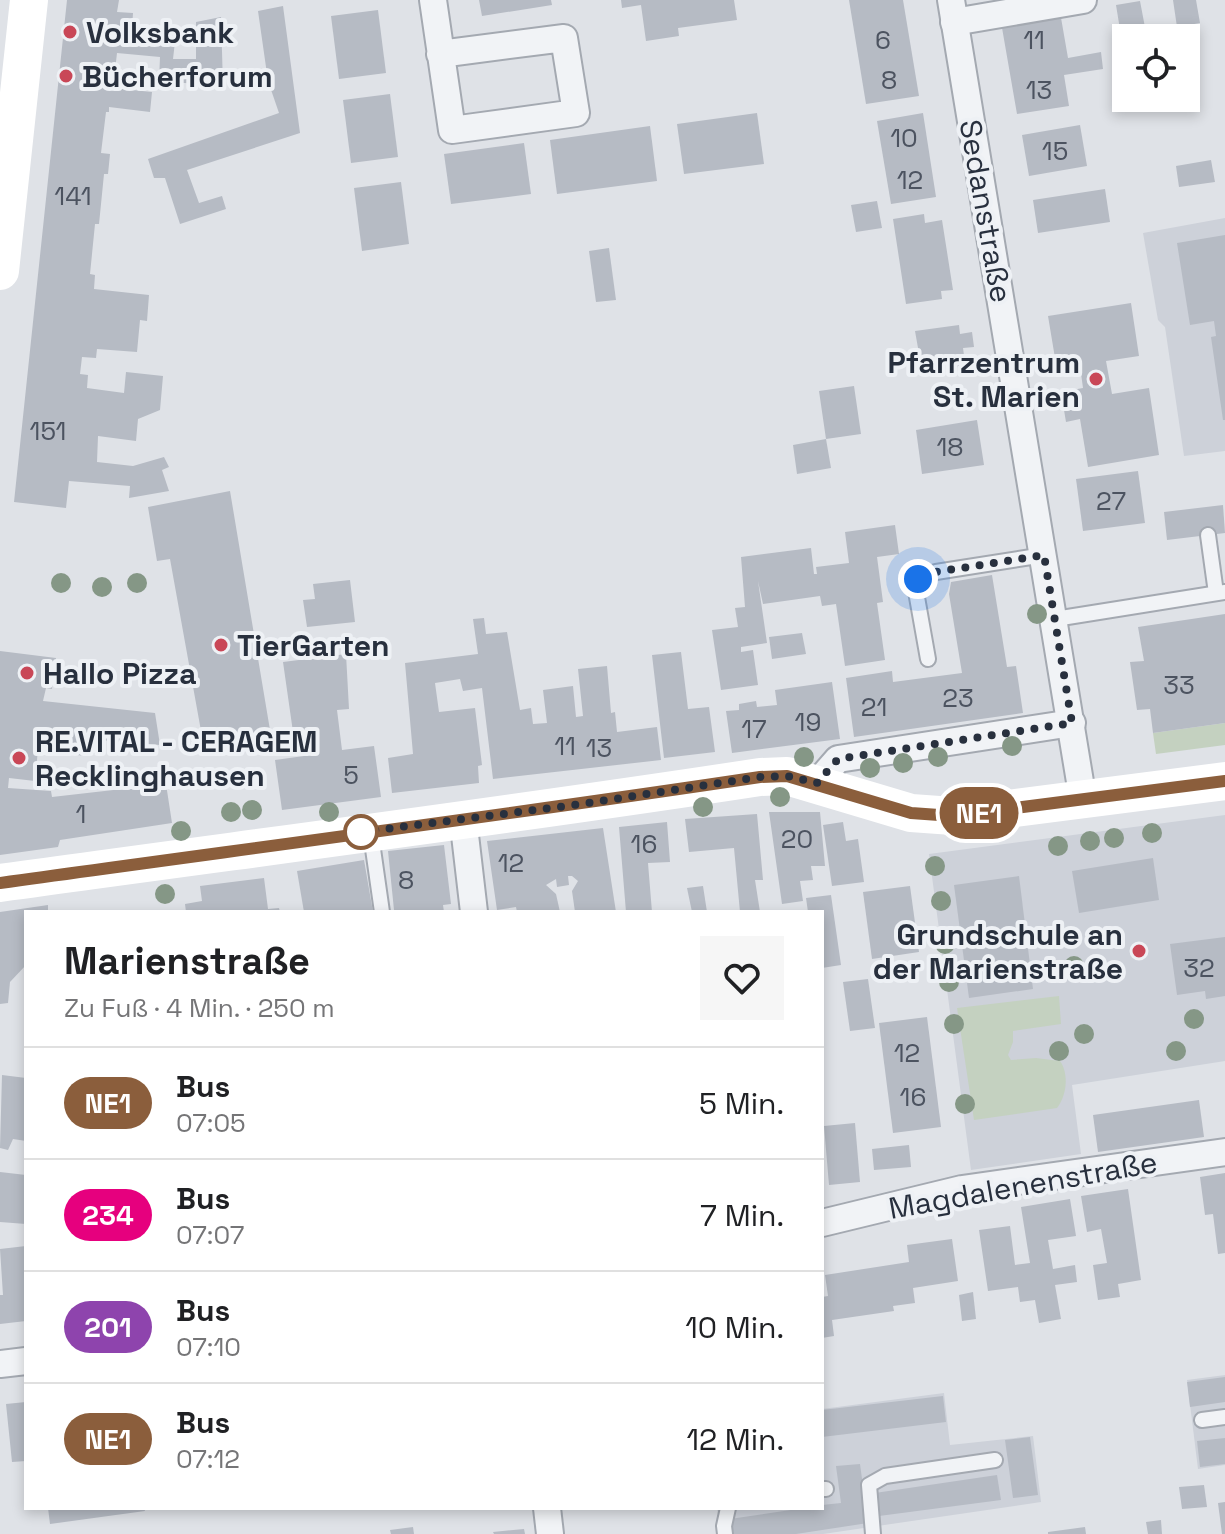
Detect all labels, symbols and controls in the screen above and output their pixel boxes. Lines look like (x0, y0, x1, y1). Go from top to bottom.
place label: Volksbank (86, 13, 234, 52)
marker: Volksbank (61, 23, 79, 41)
house number: 6 (875, 23, 891, 57)
house number: 11 (1023, 23, 1045, 57)
map controls (1112, 24, 1200, 112)
button: locate (1112, 24, 1200, 112)
place label: Bücherforum (82, 57, 273, 96)
house number: 8 (881, 63, 897, 97)
marker: Bücherforum (57, 67, 75, 85)
house number: 13 (1026, 73, 1052, 107)
street label: Sedanstraße (951, 117, 1021, 305)
house number: 10 (890, 121, 918, 155)
house number: 15 (1042, 134, 1068, 168)
house number: 12 (897, 163, 923, 197)
house number: 141 (54, 179, 92, 213)
place label: Pfarrzentrum St. Marien (888, 343, 1080, 416)
marker: Pfarrzentrum St. Marien (1087, 370, 1105, 388)
house number: 151 (30, 414, 66, 448)
house number: 18 (936, 430, 964, 464)
house number: 27 (1096, 484, 1126, 518)
your location (898, 559, 938, 599)
place label: TierGarten (237, 626, 389, 665)
marker: TierGarten (212, 636, 230, 654)
place label: Hallo Pizza (43, 654, 196, 693)
marker: Hallo Pizza (18, 664, 36, 682)
house number: 33 (1163, 668, 1195, 702)
house number: 23 (942, 681, 974, 715)
house number: 21 (861, 690, 887, 724)
house number: 19 (795, 705, 821, 739)
house number: 17 (741, 712, 767, 746)
place label: RE.VITAL - CERAGEM Recklinghausen (35, 722, 317, 795)
house number: 11 (554, 729, 576, 763)
house number: 13 (586, 731, 612, 765)
marker: RE.VITAL - CERAGEM Recklinghausen (10, 749, 28, 767)
house number: 5 (343, 758, 359, 792)
line badge: NE1 (933, 787, 1025, 839)
text: NE1 (956, 795, 1002, 831)
house number: 1 (76, 797, 86, 831)
unlabelled marker (344, 815, 378, 849)
house number: 20 (781, 822, 813, 856)
house number: 16 (631, 827, 657, 861)
house number: 12 (498, 846, 524, 880)
house number: 8 (398, 863, 414, 897)
place label: Grundschule an der Marienstraße (873, 915, 1123, 988)
button: heart (700, 936, 784, 1020)
text: Marienstraße (64, 937, 310, 985)
marker: Grundschule an der Marienstraße (1130, 942, 1148, 960)
house number: 32 (1183, 951, 1215, 985)
text: Zu Fuß · 4 Min. · 250 m (64, 991, 335, 1025)
house number: 12 (894, 1036, 920, 1070)
text: Bus (176, 1067, 230, 1106)
house number: 16 (900, 1080, 926, 1114)
text: 5 Min. (699, 1084, 784, 1123)
text: NE1 (85, 1085, 131, 1121)
text: 07:05 (176, 1106, 246, 1140)
street label: Magdalenenstraße (886, 1142, 1160, 1228)
text: Bus (176, 1179, 230, 1218)
text: 7 Min. (700, 1196, 784, 1235)
text: 234 (82, 1197, 134, 1233)
text: 07:07 (176, 1218, 244, 1252)
text: Bus (176, 1291, 230, 1330)
text: 10 Min. (685, 1308, 784, 1347)
text: 201 (84, 1309, 132, 1345)
text: 07:10 (176, 1330, 241, 1364)
text: Bus (176, 1403, 230, 1442)
text: 12 Min. (686, 1420, 784, 1459)
text: NE1 (85, 1421, 131, 1457)
text: 07:12 (176, 1442, 240, 1476)

